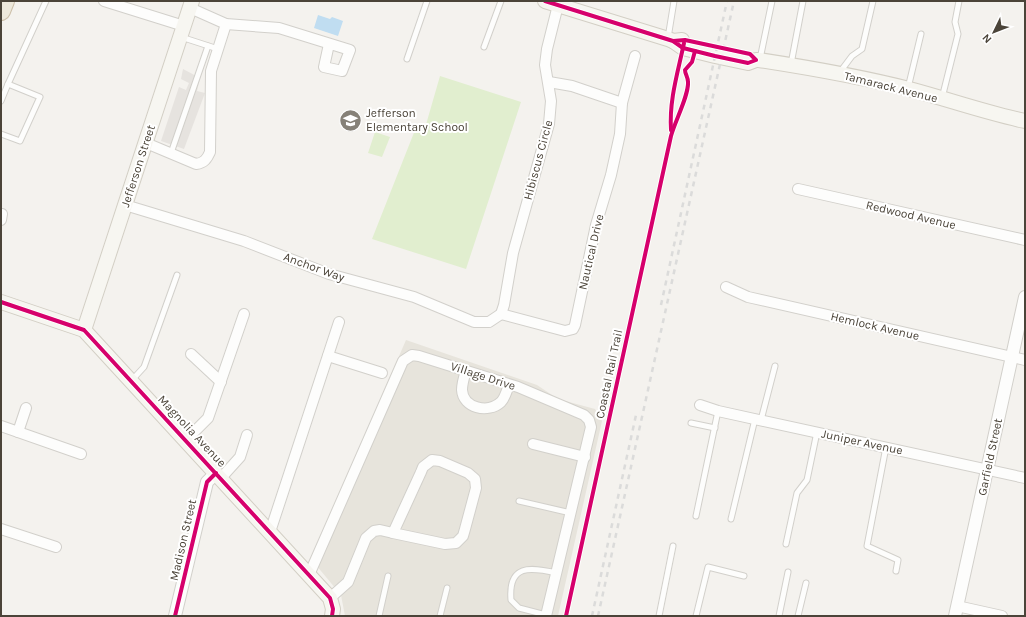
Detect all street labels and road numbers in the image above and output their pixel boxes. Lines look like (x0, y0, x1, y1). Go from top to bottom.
street label: Tamarack Avenue (843, 69, 939, 105)
street label: Hibiscus Circle (521, 118, 555, 202)
street label: Jefferson Street (118, 123, 158, 209)
street label: Redwood Avenue (865, 198, 957, 232)
street label: Nautical Drive (575, 213, 607, 291)
street label: Anchor Way (282, 250, 347, 285)
street label: Hemlock Avenue (829, 309, 921, 343)
street label: Coastal Rail Trail (593, 328, 625, 420)
street label: Village Drive (449, 359, 517, 393)
street label: Magnolia Avenue (155, 392, 229, 470)
street label: Garfield Street (975, 417, 1005, 497)
street label: Juniper Avenue (820, 427, 904, 457)
street label: Madison Street (167, 497, 199, 582)

